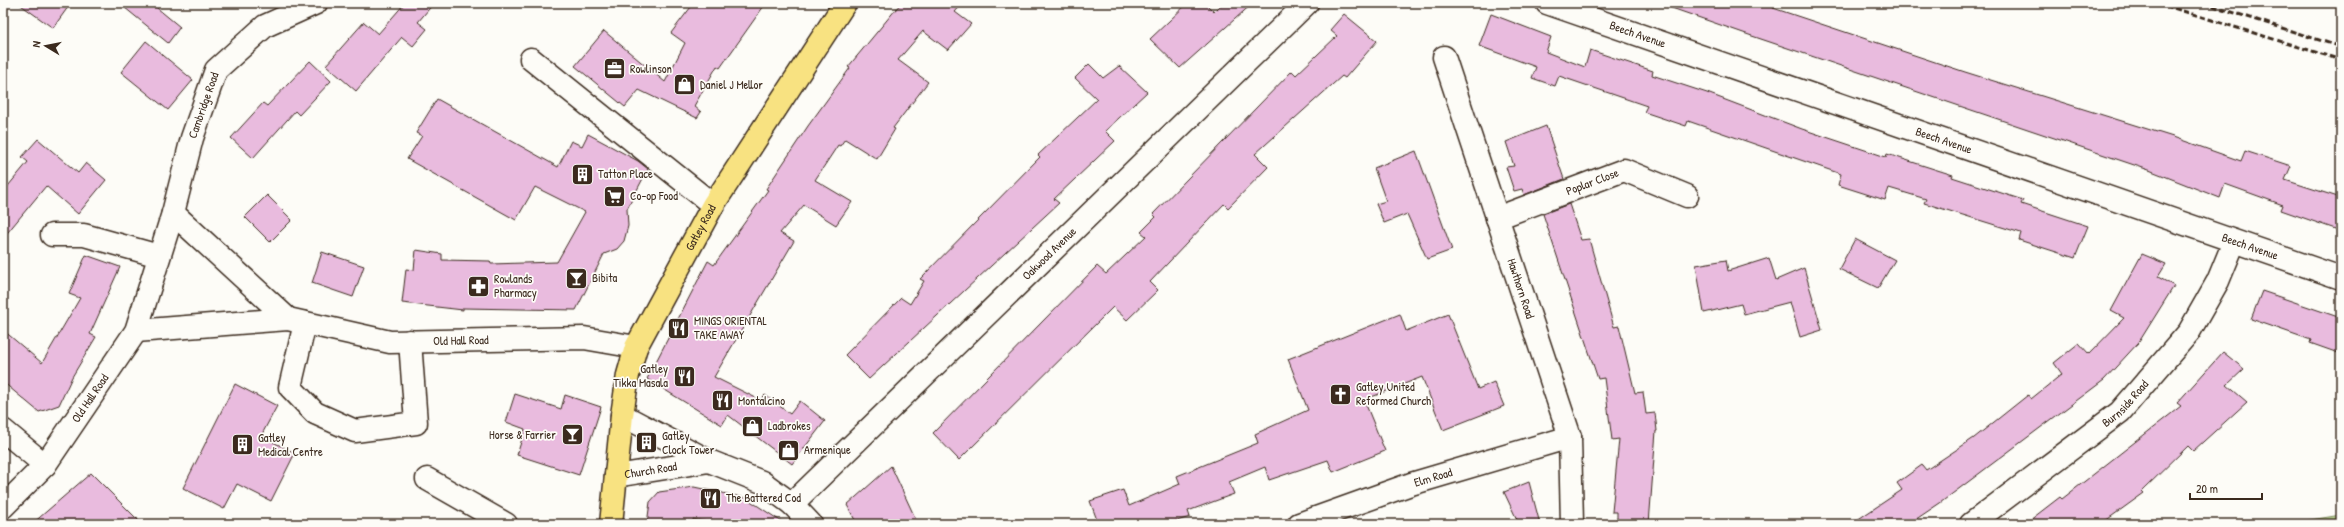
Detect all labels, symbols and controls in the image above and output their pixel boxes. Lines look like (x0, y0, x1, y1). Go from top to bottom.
street label: Beech Avenue (1607, 16, 1669, 52)
north arrow (26, 26, 66, 66)
text: N (29, 40, 44, 48)
office icon: Rowlinson (601, 56, 627, 82)
place label: Rowlinson (630, 60, 672, 77)
street label: Cambridge Road (184, 70, 223, 141)
shop icon: Daniel J Mellor (672, 72, 698, 98)
place label: Daniel J Mellor (700, 76, 763, 93)
street label: Beech Avenue (1914, 122, 1975, 158)
building icon: Tatton Place (569, 161, 595, 187)
street label: Poplar Close (1563, 164, 1621, 199)
place label: Tatton Place (598, 165, 653, 182)
supermarket icon: Co-op Food (601, 183, 627, 209)
place label: Co-op Food (630, 187, 678, 204)
street label: Gatley Road (681, 201, 720, 253)
street label: Oakwood Avenue (1018, 223, 1080, 284)
street label: Beech Avenue (2220, 228, 2281, 264)
street label: Hawthorn Road (1503, 256, 1539, 321)
bar icon: Bibita (564, 265, 590, 291)
place label: Bibita (592, 269, 618, 286)
place label: Rowlands Pharmacy (494, 270, 537, 301)
pharmacy icon: Rowlands Pharmacy (466, 273, 492, 299)
place label: MINGS ORIENTAL TAKE AWAY (694, 312, 767, 343)
restaurant icon: MINGS ORIENTAL TAKE AWAY (666, 315, 692, 341)
street label: Old Hall Road (433, 331, 489, 349)
place label: Gatley Tikka Masala (613, 360, 668, 391)
restaurant icon: Gatley Tikka Masala (671, 363, 697, 389)
street label: Old Hall Road (67, 370, 113, 426)
street label: Burnside Road (2098, 376, 2152, 431)
place label: Gatley United Reformed Church (1356, 378, 1431, 409)
church icon: Gatley United Reformed Church (1327, 381, 1353, 407)
restaurant icon: Montalcino (709, 388, 735, 414)
place label: Montalcino (738, 392, 785, 409)
shop icon: Ladbrokes (740, 413, 766, 439)
place label: Ladbrokes (768, 417, 811, 434)
bar icon: Horse & Farrier (559, 422, 585, 448)
place label: Horse & Farrier (489, 426, 556, 443)
place label: Gatley Clock Tower (662, 427, 715, 458)
place label: Gatley Medical Centre (258, 429, 323, 460)
building icon: Gatley Clock Tower (633, 430, 659, 456)
building icon: Gatley Medical Centre (229, 432, 255, 458)
shop icon: Armenique (776, 437, 802, 463)
place label: Armenique (804, 441, 851, 458)
street label: Church Road (623, 457, 678, 483)
street label: Elm Road (1412, 463, 1454, 491)
scale bar (2190, 475, 2262, 501)
text: 20 m (2196, 480, 2218, 497)
restaurant icon: The Battered Cod (697, 485, 723, 511)
place label: The Battered Cod (726, 489, 801, 506)

